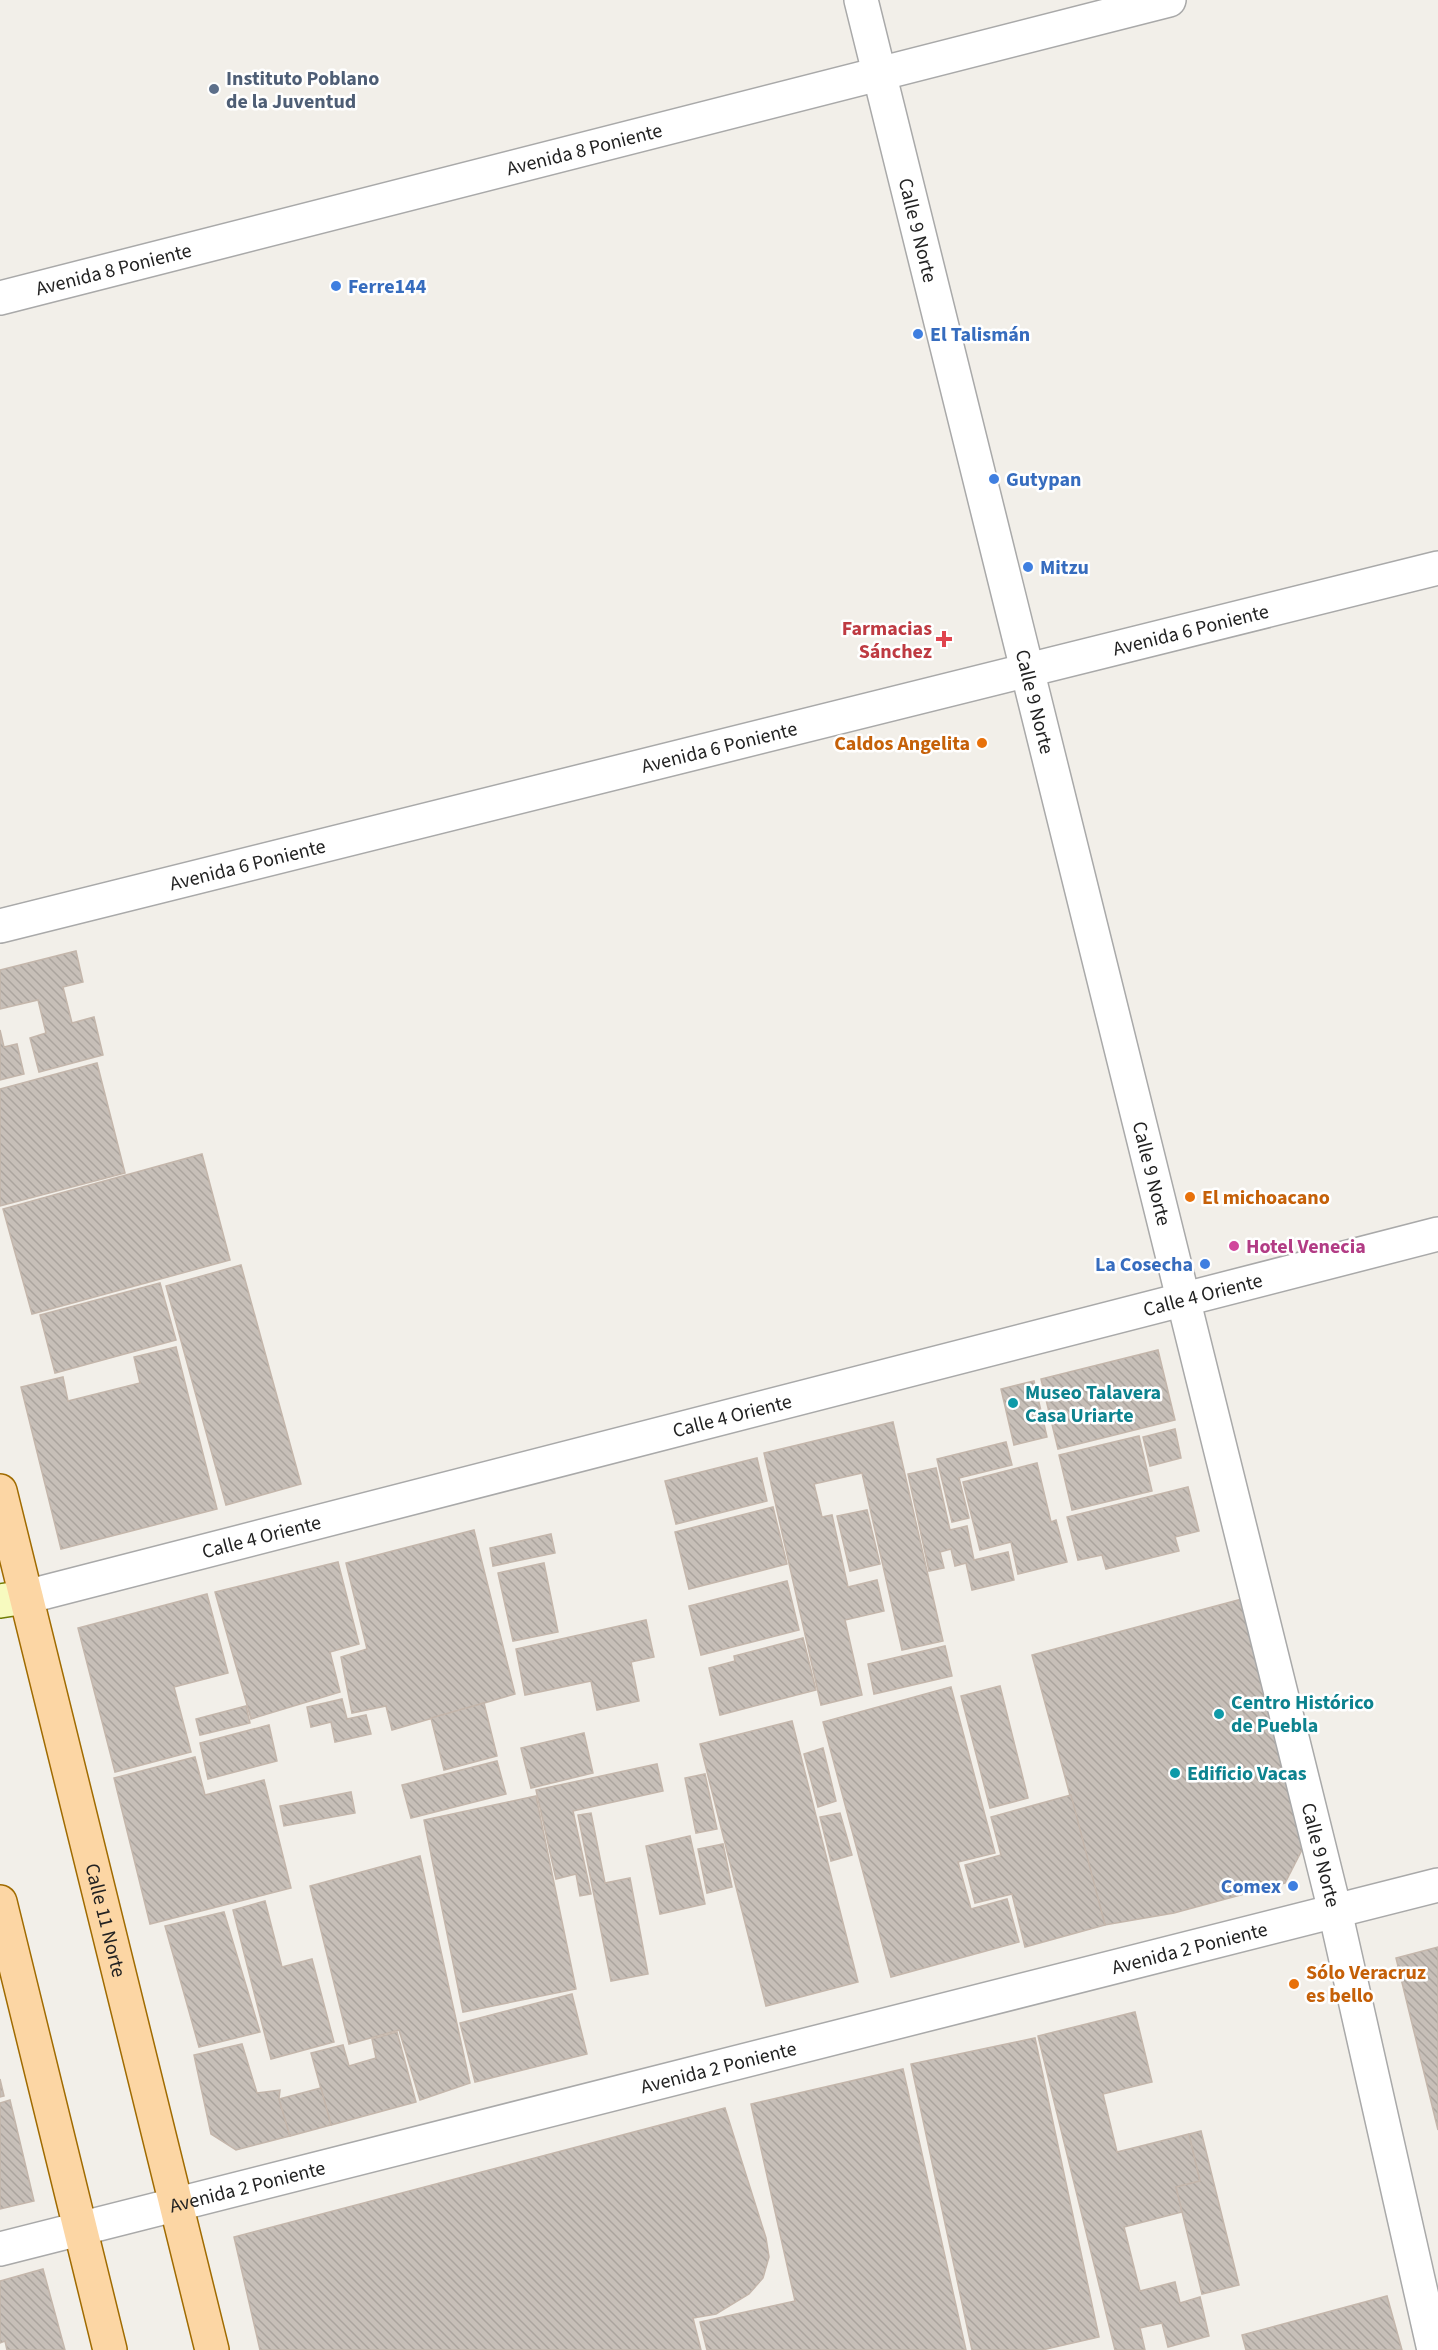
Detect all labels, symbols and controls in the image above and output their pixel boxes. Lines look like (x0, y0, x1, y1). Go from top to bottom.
place label: Instituto Poblano de la Juventud (226, 65, 379, 116)
marker: Instituto Poblano de la Juventud (207, 82, 221, 96)
street label: Avenida 8 Poniente (504, 117, 666, 183)
street label: Calle 9 Norte (891, 175, 944, 286)
street label: Avenida 8 Poniente (33, 237, 195, 303)
place label: Ferre144 (348, 273, 427, 301)
marker: Ferre144 (329, 279, 343, 293)
place label: El Talismán (930, 321, 1030, 349)
marker: El Talismán (911, 327, 925, 341)
place label: Gutypan (1006, 466, 1081, 494)
marker: Gutypan (987, 472, 1001, 486)
place label: Mitzu (1040, 554, 1089, 582)
marker: Mitzu (1021, 560, 1035, 574)
street label: Avenida 6 Poniente (1110, 598, 1272, 663)
place label: Farmacias Sánchez (842, 615, 932, 666)
marker: Farmacias Sánchez (937, 632, 951, 646)
street label: Calle 9 Norte (1008, 647, 1061, 757)
street label: Avenida 6 Poniente (638, 715, 800, 781)
place label: Caldos Angelita (834, 730, 970, 758)
marker: Caldos Angelita (975, 736, 989, 750)
street label: Avenida 6 Poniente (167, 832, 329, 898)
street label: Calle 9 Norte (1125, 1118, 1178, 1229)
place label: El michoacano (1202, 1184, 1330, 1212)
marker: El michoacano (1183, 1190, 1197, 1204)
place label: Hotel Venecia (1246, 1233, 1366, 1261)
marker: Hotel Venecia (1227, 1239, 1241, 1253)
place label: La Cosecha (1095, 1251, 1193, 1279)
marker: La Cosecha (1198, 1257, 1212, 1271)
street label: Calle 4 Oriente (1140, 1267, 1266, 1324)
place label: Museo Talavera Casa Uriarte (1025, 1379, 1161, 1430)
street label: Calle 4 Oriente (670, 1388, 795, 1445)
marker: Museo Talavera Casa Uriarte (1006, 1396, 1020, 1410)
street label: Calle 4 Oriente (199, 1509, 324, 1566)
place label: Centro Histórico de Puebla (1231, 1689, 1374, 1740)
marker: Centro Histórico de Puebla (1212, 1707, 1226, 1721)
place label: Edificio Vacas (1187, 1760, 1307, 1788)
marker: Edificio Vacas (1168, 1766, 1182, 1780)
street label: Calle 9 Norte (1294, 1800, 1347, 1910)
street label: Calle 11 Norte (77, 1860, 133, 1980)
place label: Comex (1221, 1873, 1281, 1901)
marker: Comex (1286, 1879, 1300, 1893)
street label: Avenida 2 Poniente (1109, 1916, 1271, 1982)
place label: Sólo Veracruz es bello (1306, 1959, 1426, 2010)
marker: Sólo Veracruz es bello (1287, 1977, 1301, 1991)
street label: Avenida 2 Poniente (638, 2035, 800, 2101)
street label: Avenida 2 Poniente (167, 2154, 328, 2221)

